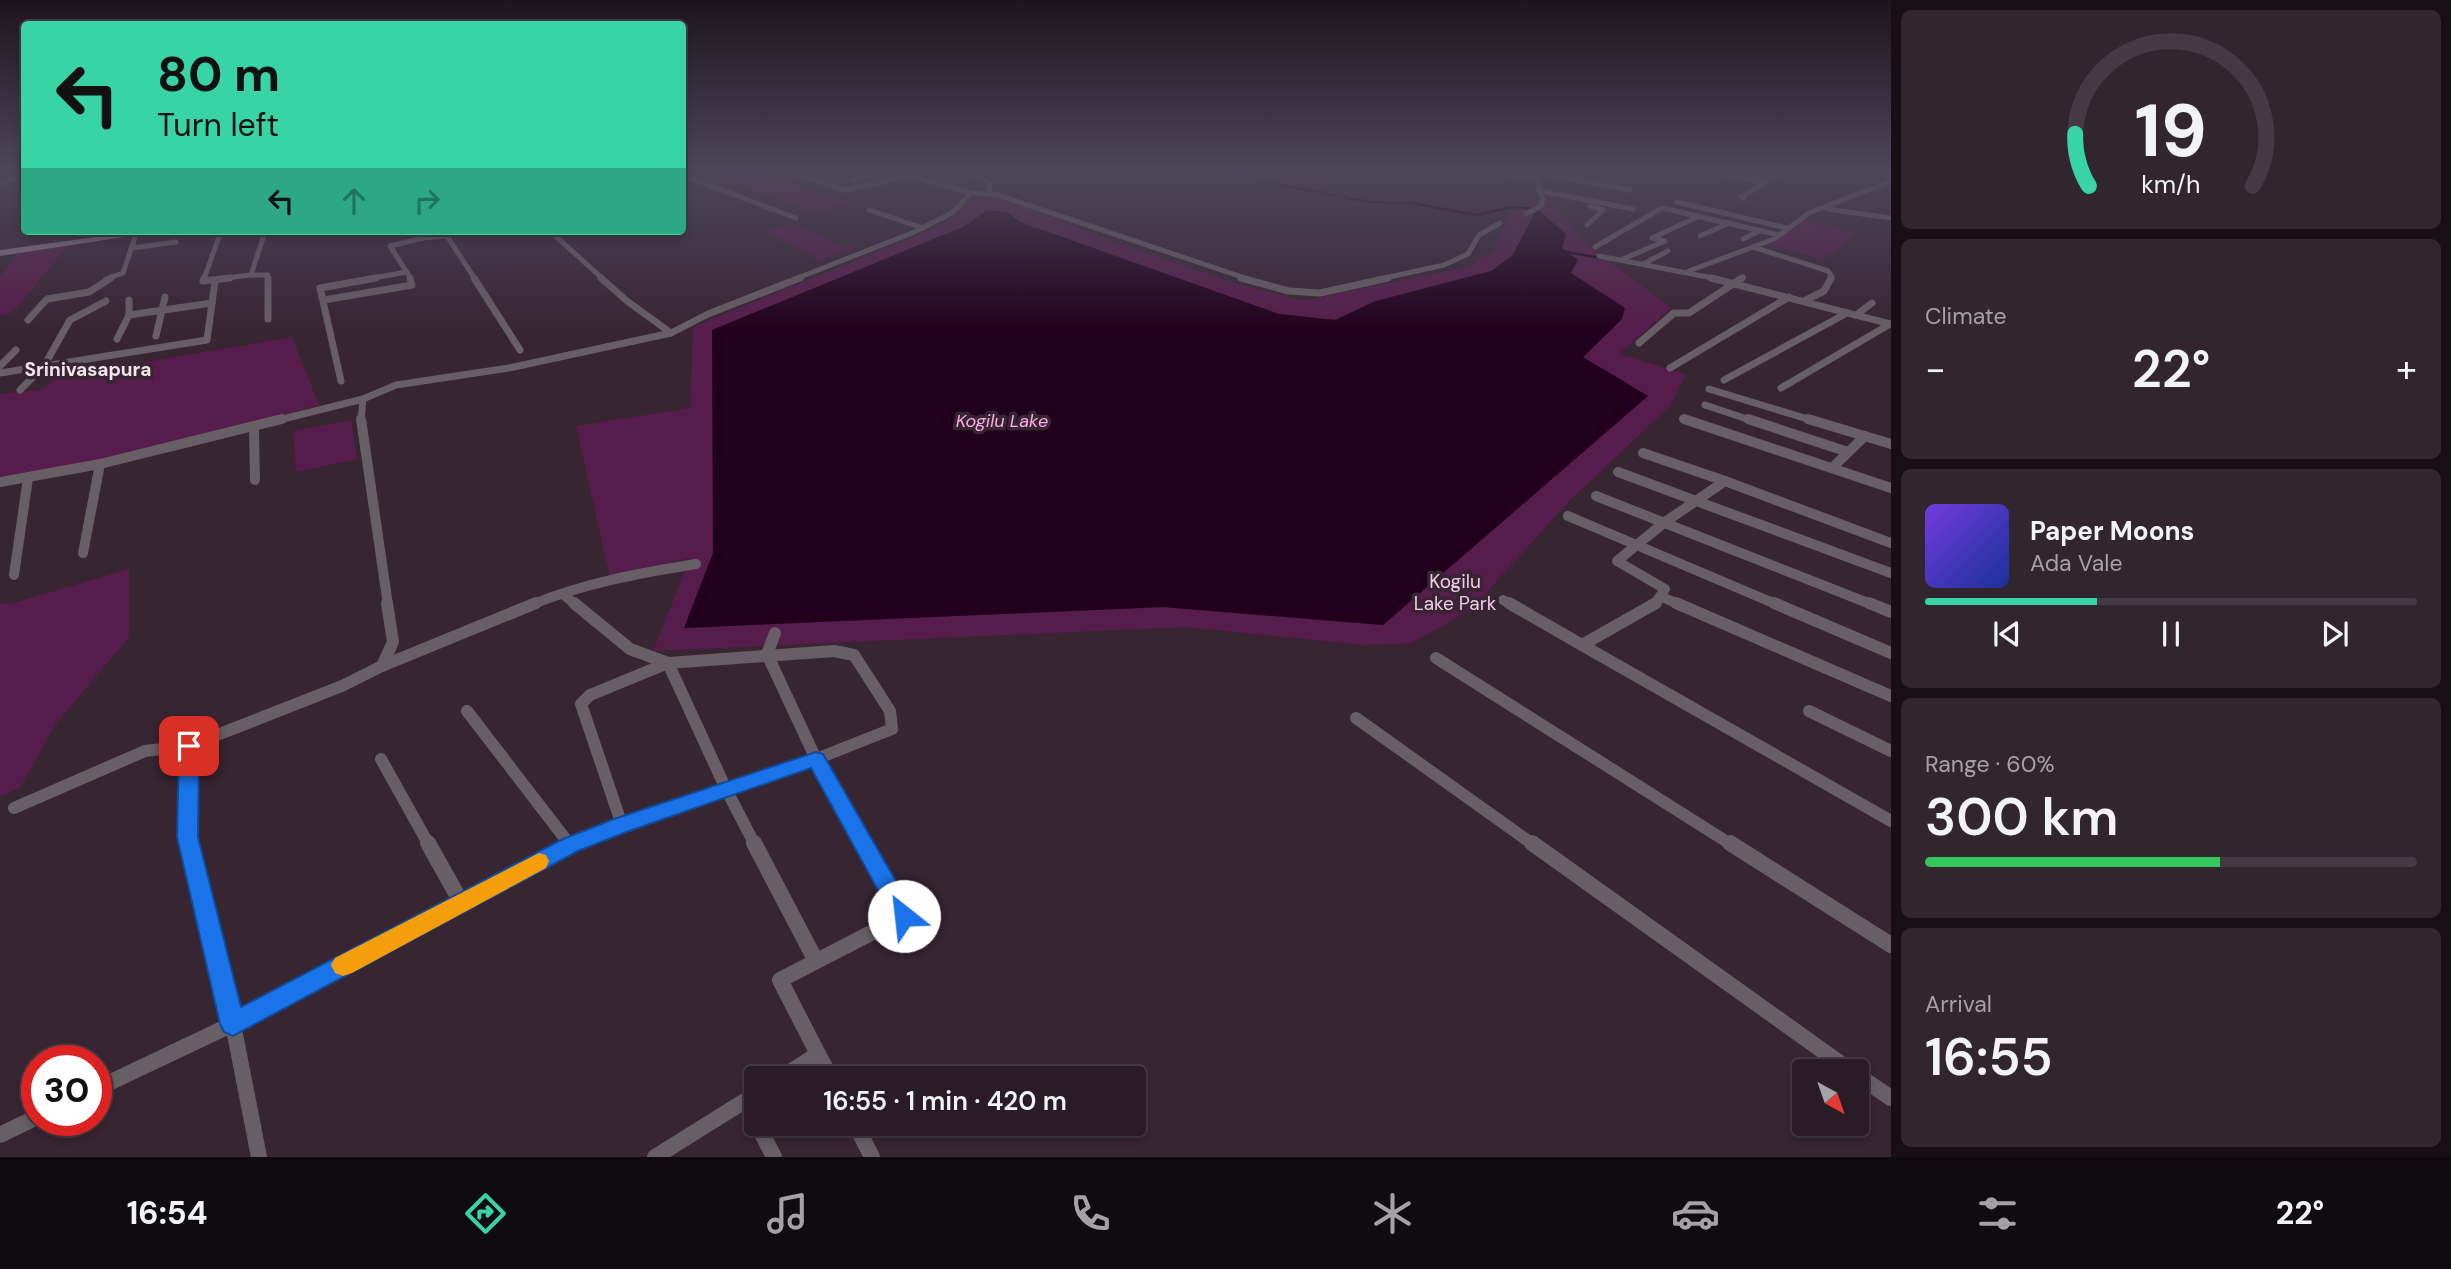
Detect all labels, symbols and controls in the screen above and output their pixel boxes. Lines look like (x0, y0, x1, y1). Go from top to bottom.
text: 80 m (157, 42, 280, 106)
icon: left (42, 49, 133, 140)
text: 19 (2135, 84, 2207, 179)
text: Turn left (157, 104, 279, 146)
text: km/h (2141, 168, 2201, 201)
icon: left (262, 182, 300, 220)
icon: ahead (335, 182, 373, 220)
icon: right (408, 182, 446, 220)
text: Climate (1925, 301, 2007, 331)
text: 22° (2132, 335, 2210, 403)
text: − (1925, 344, 1946, 394)
text: + (2396, 344, 2417, 394)
district label: Srinivasapura (25, 357, 151, 382)
water label: Kogilu Lake (956, 409, 1048, 433)
text: Paper Moons (2030, 514, 2194, 548)
text: Ada Vale (2030, 548, 2123, 578)
park label: Kogilu Lake Park (1414, 569, 1497, 616)
icon: previous (1988, 615, 2026, 653)
icon: pause (2152, 615, 2190, 653)
icon: next (2316, 615, 2354, 653)
pin (159, 716, 219, 776)
icon: arrive (170, 727, 208, 765)
text: Range · 60% (1925, 749, 2055, 779)
text: 300 km (1925, 783, 2119, 851)
position arrow (867, 879, 941, 953)
text: Arrival (1925, 989, 1992, 1019)
text: 16:55 (1925, 1023, 2053, 1091)
speed limit sign: 30 (21, 1045, 112, 1136)
north arrow (1792, 1059, 1869, 1136)
map controls (1792, 1059, 1869, 1136)
text: 16:55 · 1 min · 420 m (823, 1084, 1067, 1118)
icon: directions (461, 1189, 510, 1238)
icon: music (763, 1189, 812, 1238)
icon: phone (1066, 1189, 1115, 1238)
icon: climate (1368, 1189, 1417, 1238)
icon: car (1671, 1189, 1720, 1238)
icon: filters (1973, 1189, 2022, 1238)
text: 16:54 (127, 1192, 208, 1234)
text: 22° (2276, 1192, 2324, 1234)

